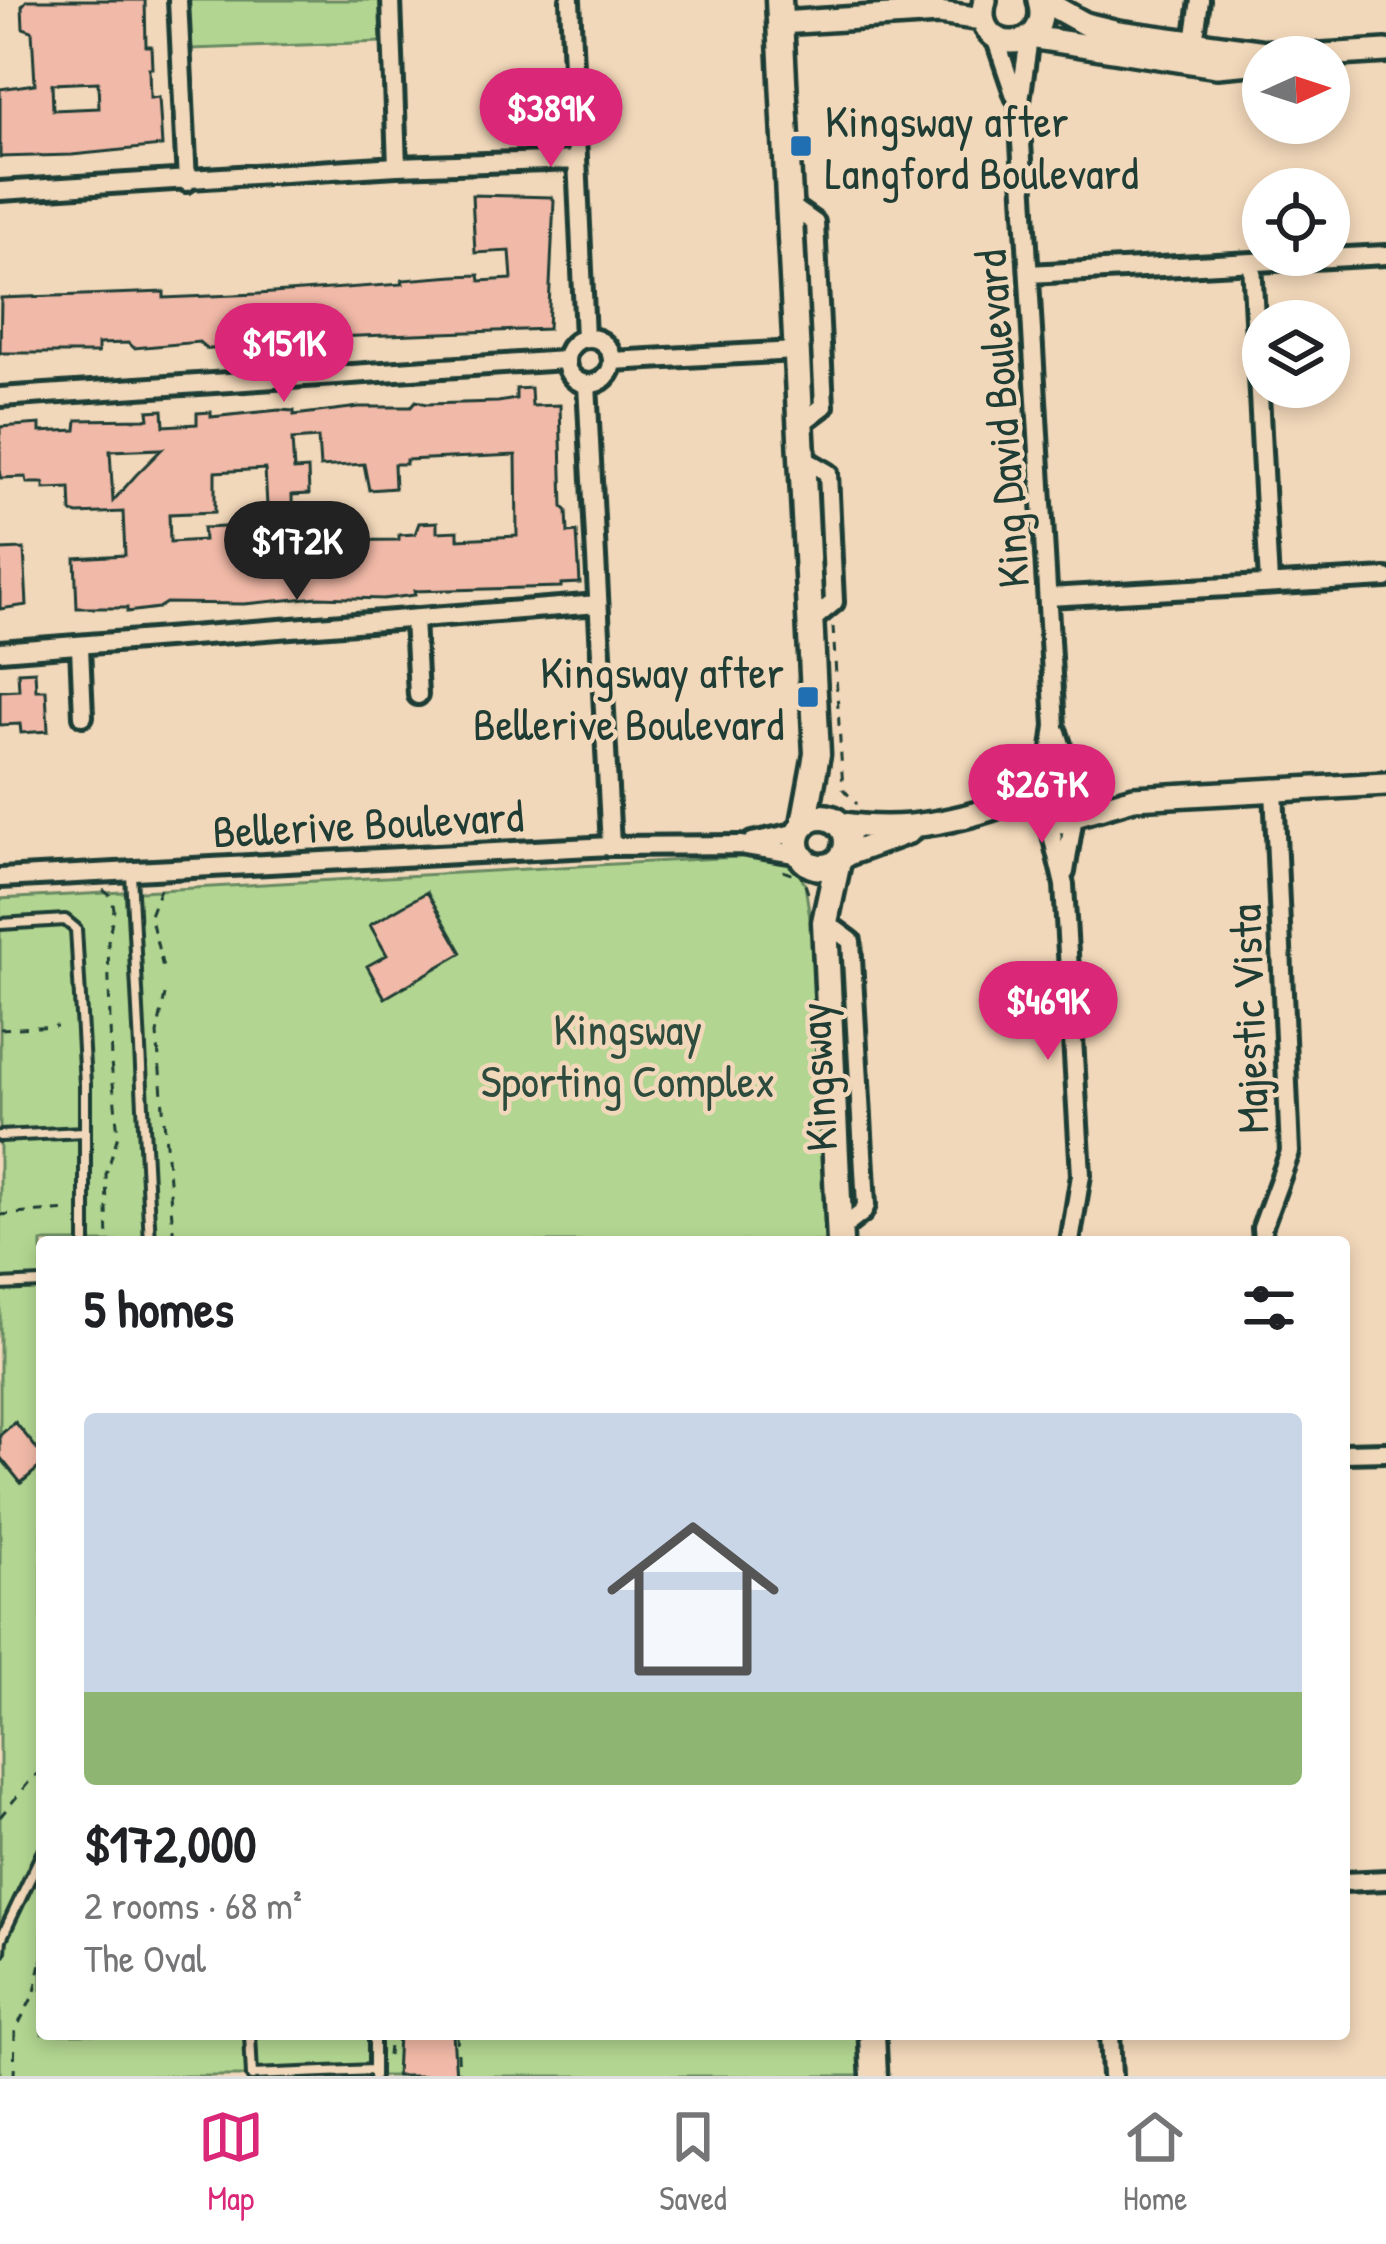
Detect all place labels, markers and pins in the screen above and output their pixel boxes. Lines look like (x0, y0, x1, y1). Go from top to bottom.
pin: $389K (467, 68, 635, 170)
place label: Kingsway after Langford Boulevard (825, 90, 1139, 203)
marker: Kingsway after Langford Boulevard (788, 133, 814, 159)
pin: $151K (200, 303, 368, 405)
pin: $172K (213, 501, 381, 603)
place label: Kingsway after Bellerive Boulevard (473, 641, 784, 754)
marker: Kingsway after Bellerive Boulevard (795, 684, 821, 710)
pin: $267K (958, 744, 1126, 846)
pin: $469K (964, 961, 1132, 1063)

